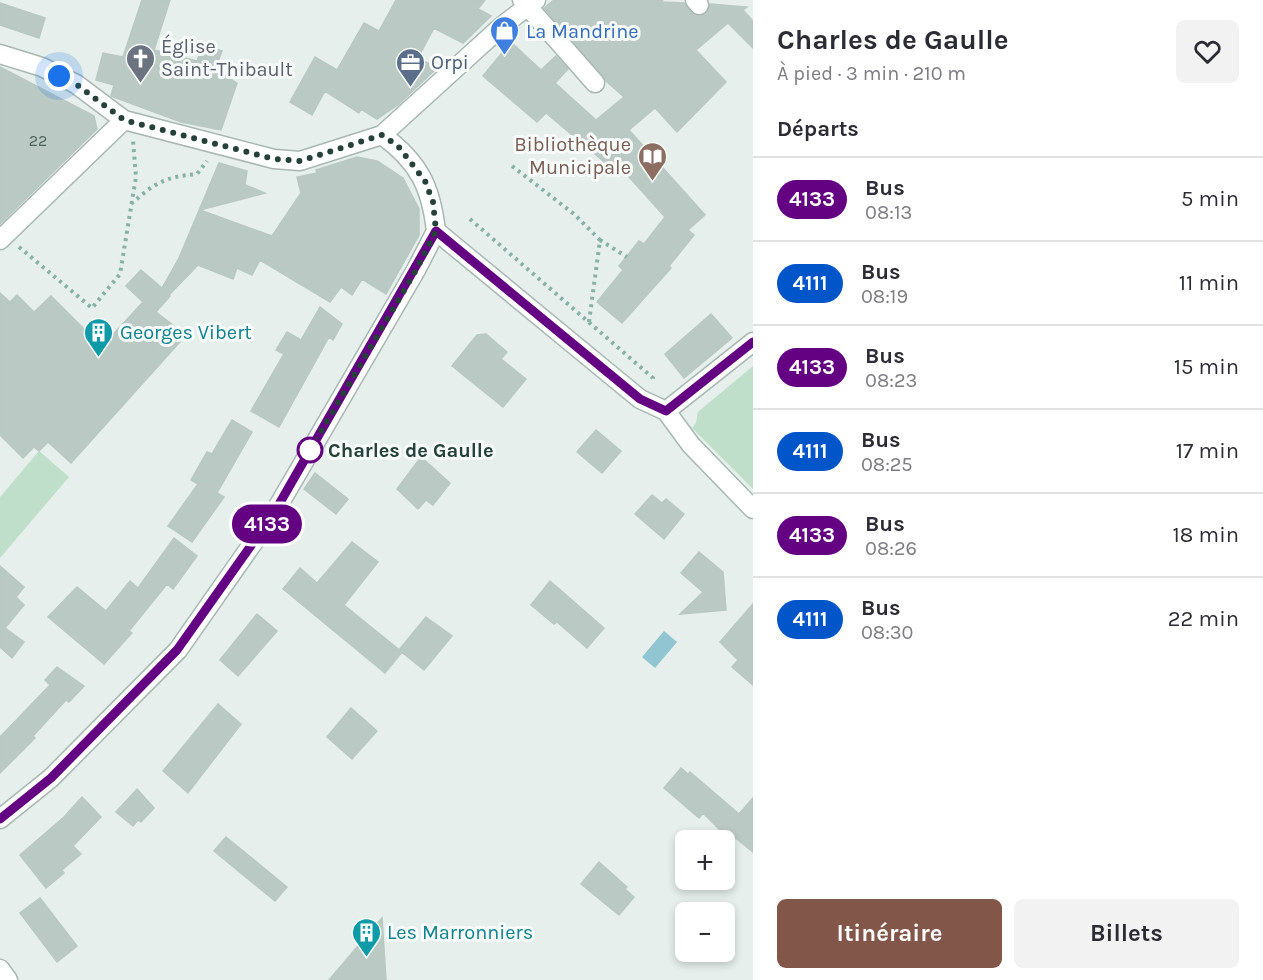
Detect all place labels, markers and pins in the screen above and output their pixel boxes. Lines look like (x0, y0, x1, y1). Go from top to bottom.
shop icon: La Mandrine (489, 15, 521, 57)
place label: La Mandrine (526, 20, 639, 43)
place label: Église Saint-Thibault (161, 34, 293, 81)
church icon: Église Saint-Thibault (124, 42, 156, 84)
office icon: Orpi (394, 46, 426, 88)
place label: Orpi (431, 51, 469, 74)
place label: Bibliothèque Municipale (514, 133, 631, 179)
library icon: Bibliothèque Municipale (636, 140, 668, 182)
building icon: Georges Vibert (83, 316, 115, 358)
place label: Georges Vibert (120, 321, 252, 344)
marker: Charles de Gaulle (297, 437, 323, 463)
place label: Charles de Gaulle (328, 439, 493, 462)
building icon: Les Marronniers (350, 916, 382, 958)
place label: Les Marronniers (387, 921, 533, 944)

